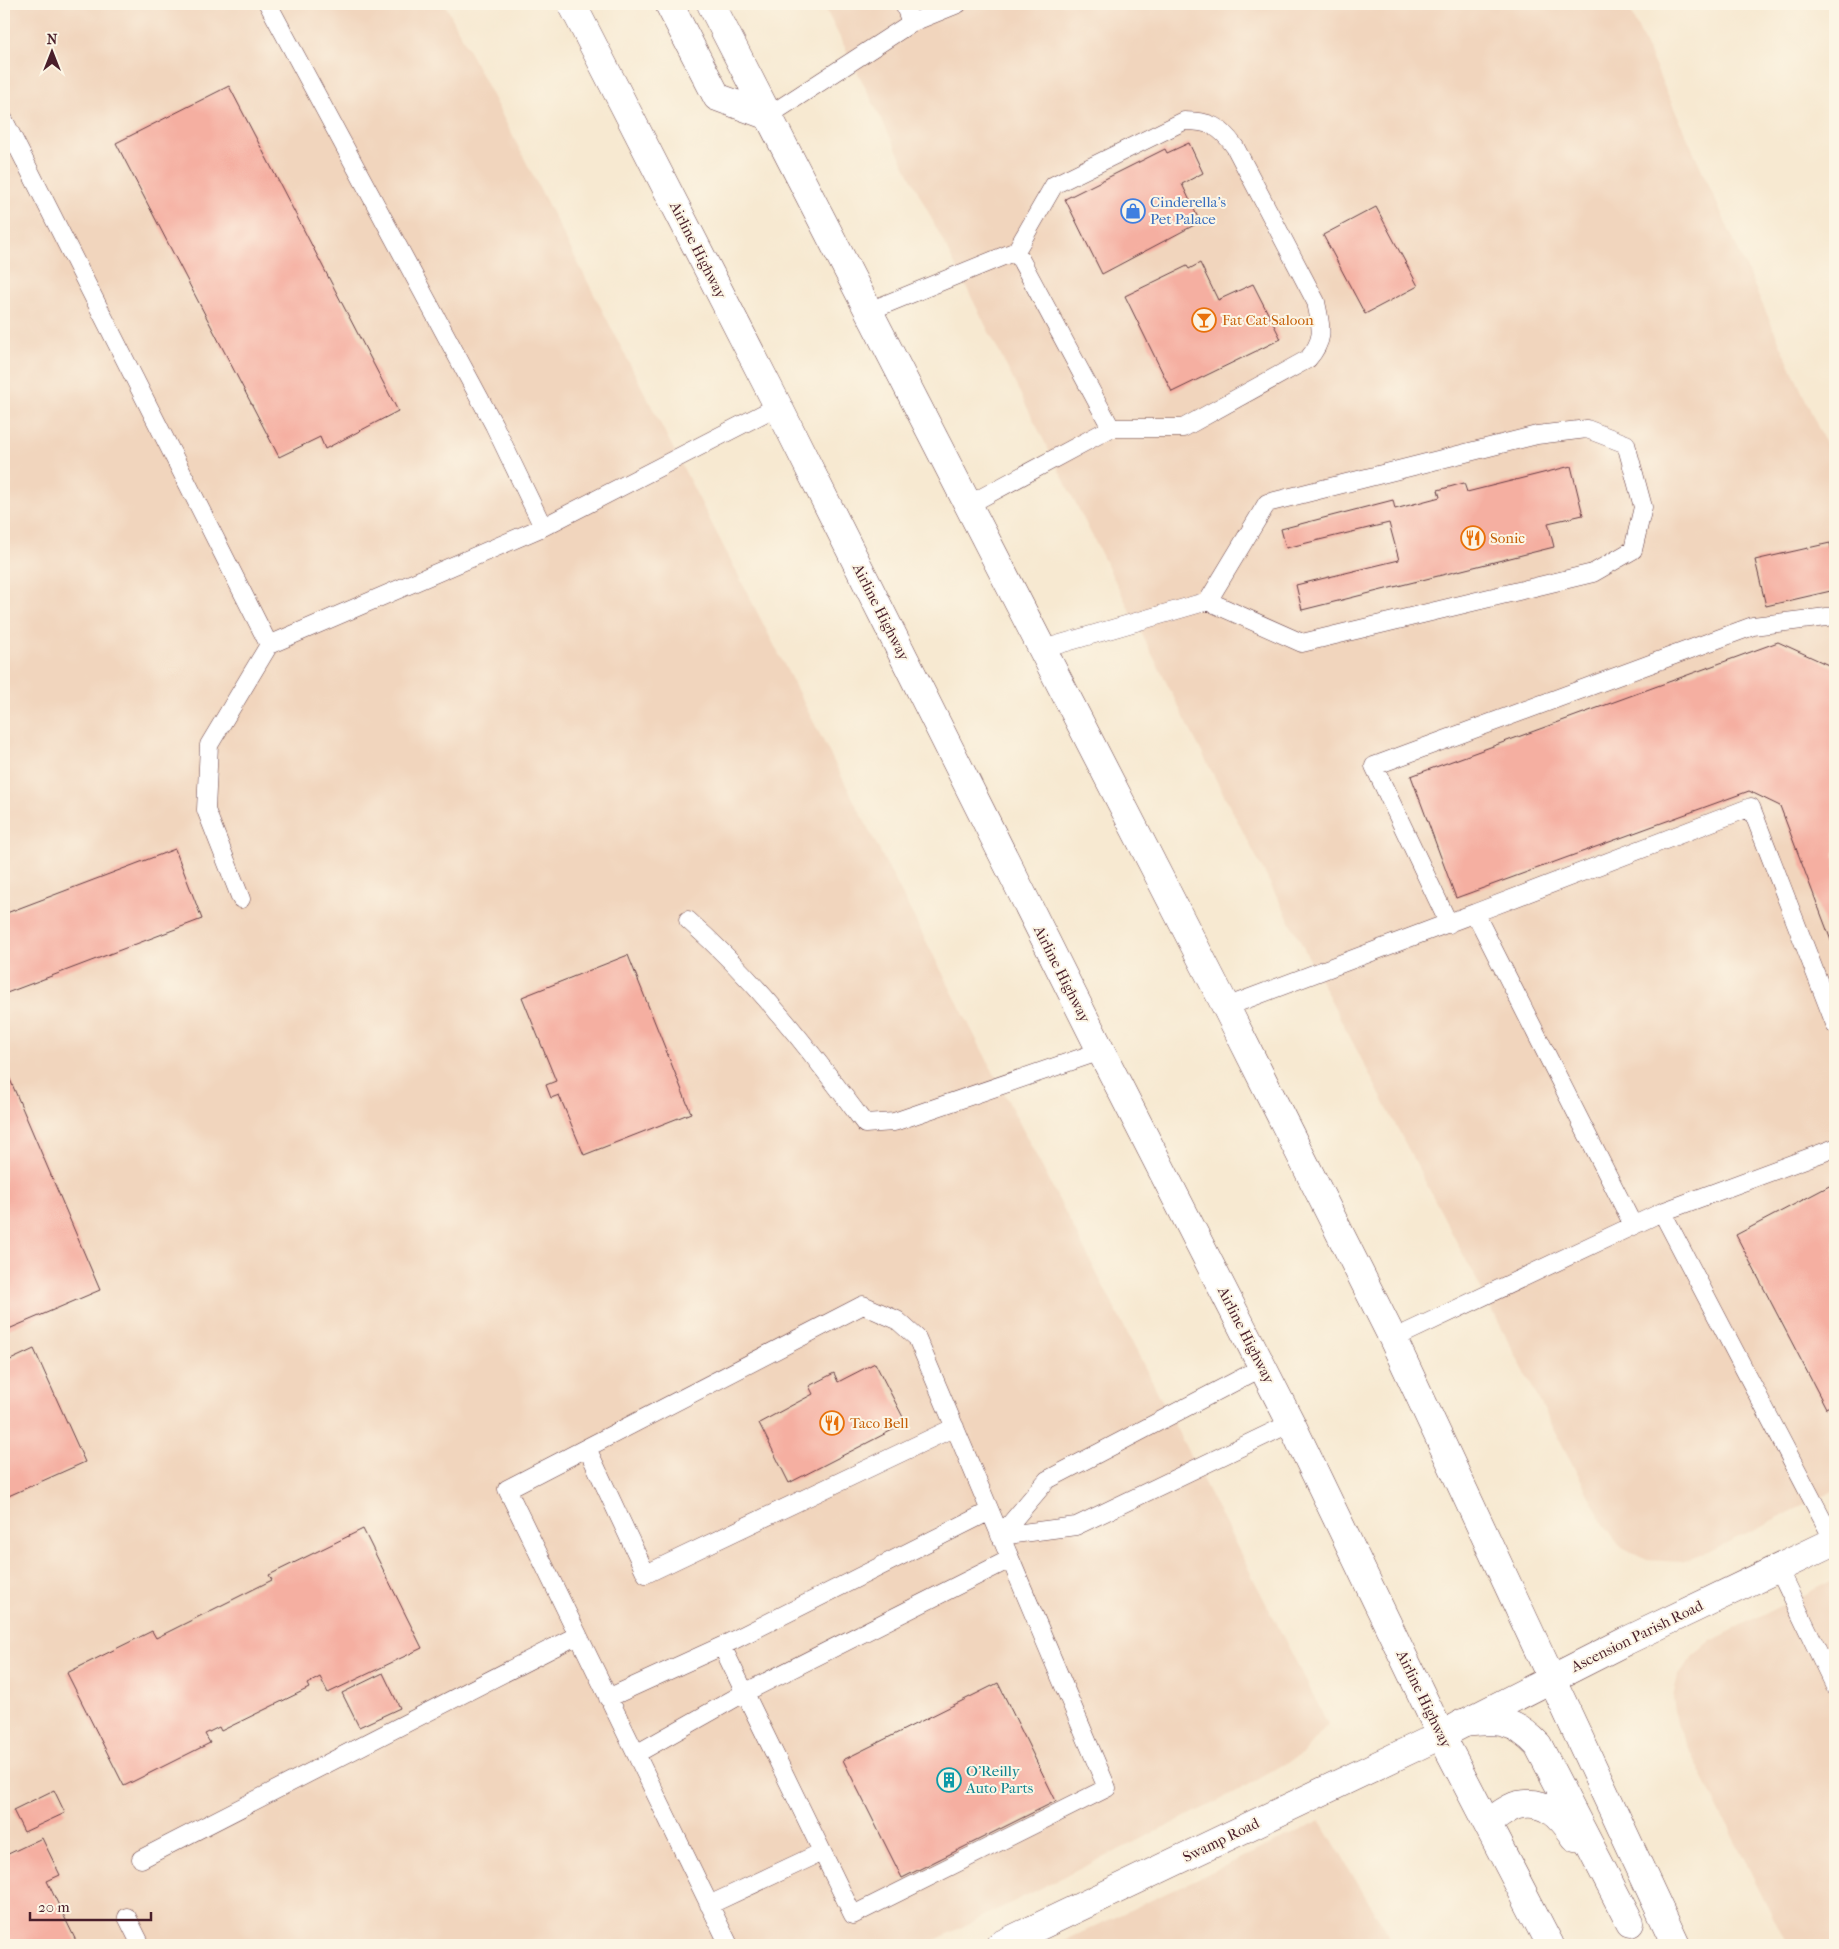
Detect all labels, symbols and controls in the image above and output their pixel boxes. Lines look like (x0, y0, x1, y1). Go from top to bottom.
north arrow (28, 28, 78, 78)
text: N (47, 31, 58, 48)
place label: Cinderella's Pet Palace (1150, 193, 1227, 228)
street label: Airline Highway (665, 198, 731, 302)
shop icon: Cinderella's Pet Palace (1120, 198, 1146, 224)
bar icon: Fat Cat Saloon (1191, 307, 1217, 333)
place label: Fat Cat Saloon (1222, 311, 1314, 329)
restaurant icon: Sonic (1460, 525, 1486, 551)
place label: Sonic (1490, 529, 1525, 547)
street label: Airline Highway (848, 560, 914, 664)
street label: Airline Highway (1029, 922, 1095, 1026)
street label: Airline Highway (1213, 1283, 1279, 1387)
restaurant icon: Taco Bell (819, 1410, 845, 1436)
place label: Taco Bell (850, 1414, 909, 1432)
street label: Ascension Parish Road (1567, 1596, 1707, 1676)
street label: Airline Highway (1392, 1646, 1456, 1752)
place label: O'Reilly Auto Parts (965, 1762, 1034, 1797)
building icon: O'Reilly Auto Parts (936, 1767, 962, 1793)
street label: Swamp Road (1180, 1813, 1263, 1866)
scale bar (30, 1889, 151, 1921)
text: 20 m (38, 1898, 70, 1916)

